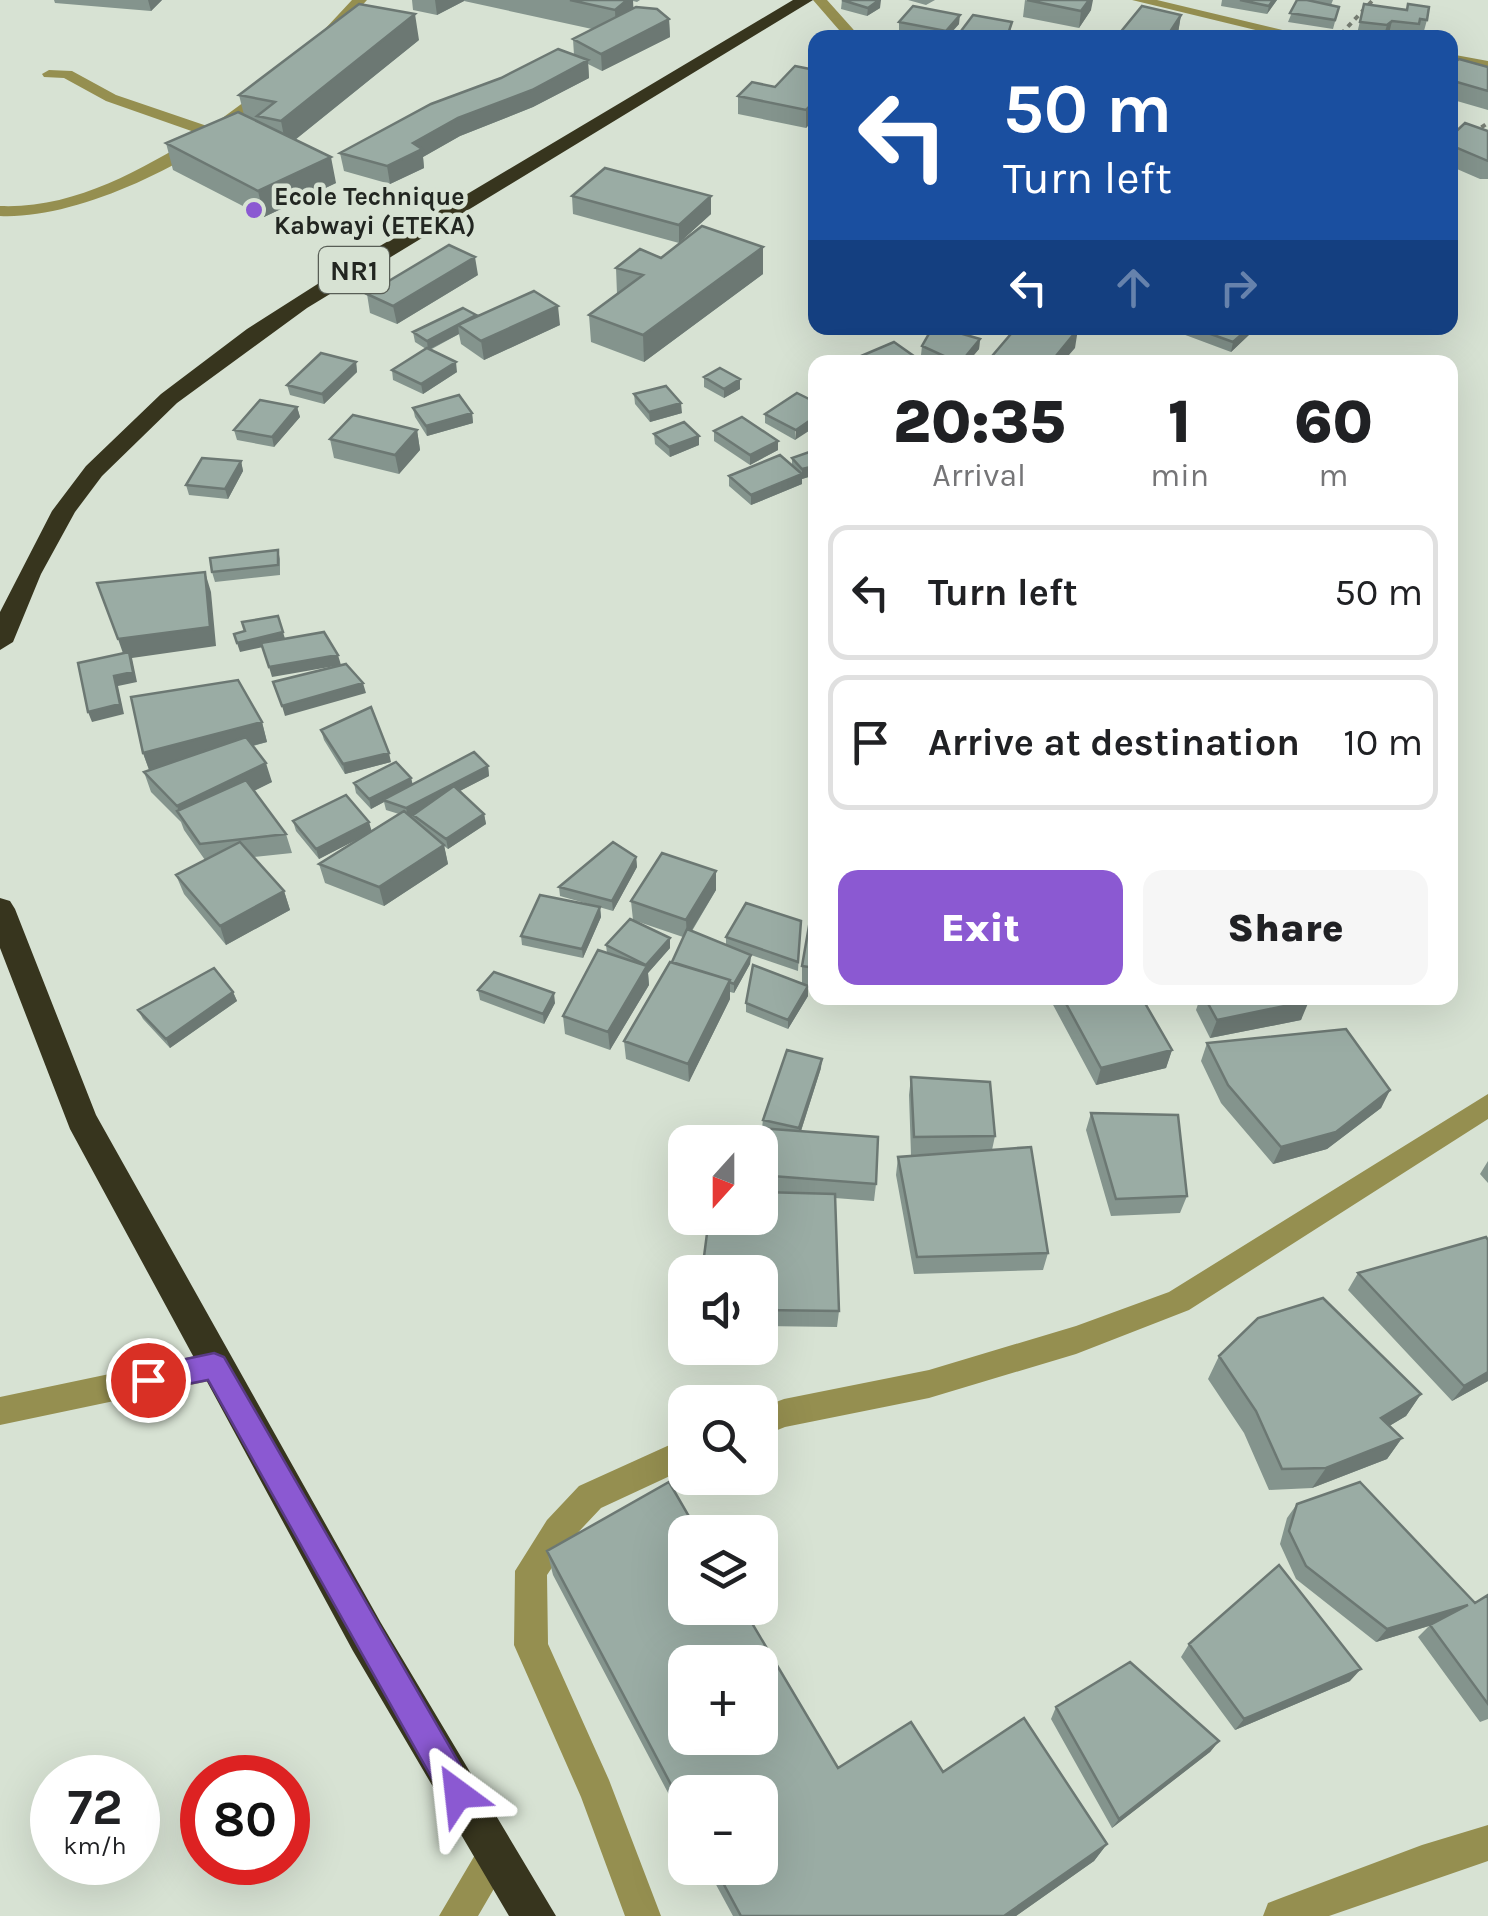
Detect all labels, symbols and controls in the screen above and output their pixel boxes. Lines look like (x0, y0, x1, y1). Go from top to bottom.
text: 50 m (1003, 68, 1172, 150)
icon: left (838, 70, 968, 200)
text: Turn left (1003, 152, 1172, 204)
place label: Ecole Technique Kabwayi (ETEKA) (274, 182, 476, 240)
marker: Ecole Technique Kabwayi (ETEKA) (243, 199, 265, 221)
road number: NR1 (319, 247, 389, 293)
icon: left (1001, 260, 1056, 315)
icon: ahead (1106, 260, 1161, 315)
icon: right (1211, 260, 1266, 315)
text: 20:35 (893, 387, 1065, 457)
text: 1 (1168, 387, 1191, 457)
text: 60 (1294, 387, 1373, 457)
text: Arrival (932, 457, 1026, 494)
text: min (1150, 457, 1209, 494)
text: m (1319, 457, 1348, 494)
icon: left (843, 565, 898, 620)
text: Turn left (928, 570, 1078, 615)
text: 50 m (1334, 570, 1423, 615)
icon: arrive (843, 715, 898, 770)
text: Arrive at destination (928, 720, 1300, 765)
text: 10 m (1343, 720, 1423, 765)
button: Exit (838, 870, 1123, 985)
button: Share (1143, 870, 1428, 985)
north arrow (668, 1125, 778, 1235)
map controls (668, 1125, 778, 1885)
button: sound (668, 1255, 778, 1365)
pin (106, 1338, 191, 1423)
icon: arrive (121, 1353, 176, 1408)
button: search (668, 1385, 778, 1495)
button: layers (668, 1515, 778, 1625)
button: + (668, 1645, 778, 1755)
position arrow (406, 1742, 510, 1846)
speed limit sign: 80 (180, 1755, 310, 1885)
button: − (668, 1775, 778, 1885)
text: 72 (67, 1778, 123, 1837)
text: km/h (63, 1831, 127, 1860)

